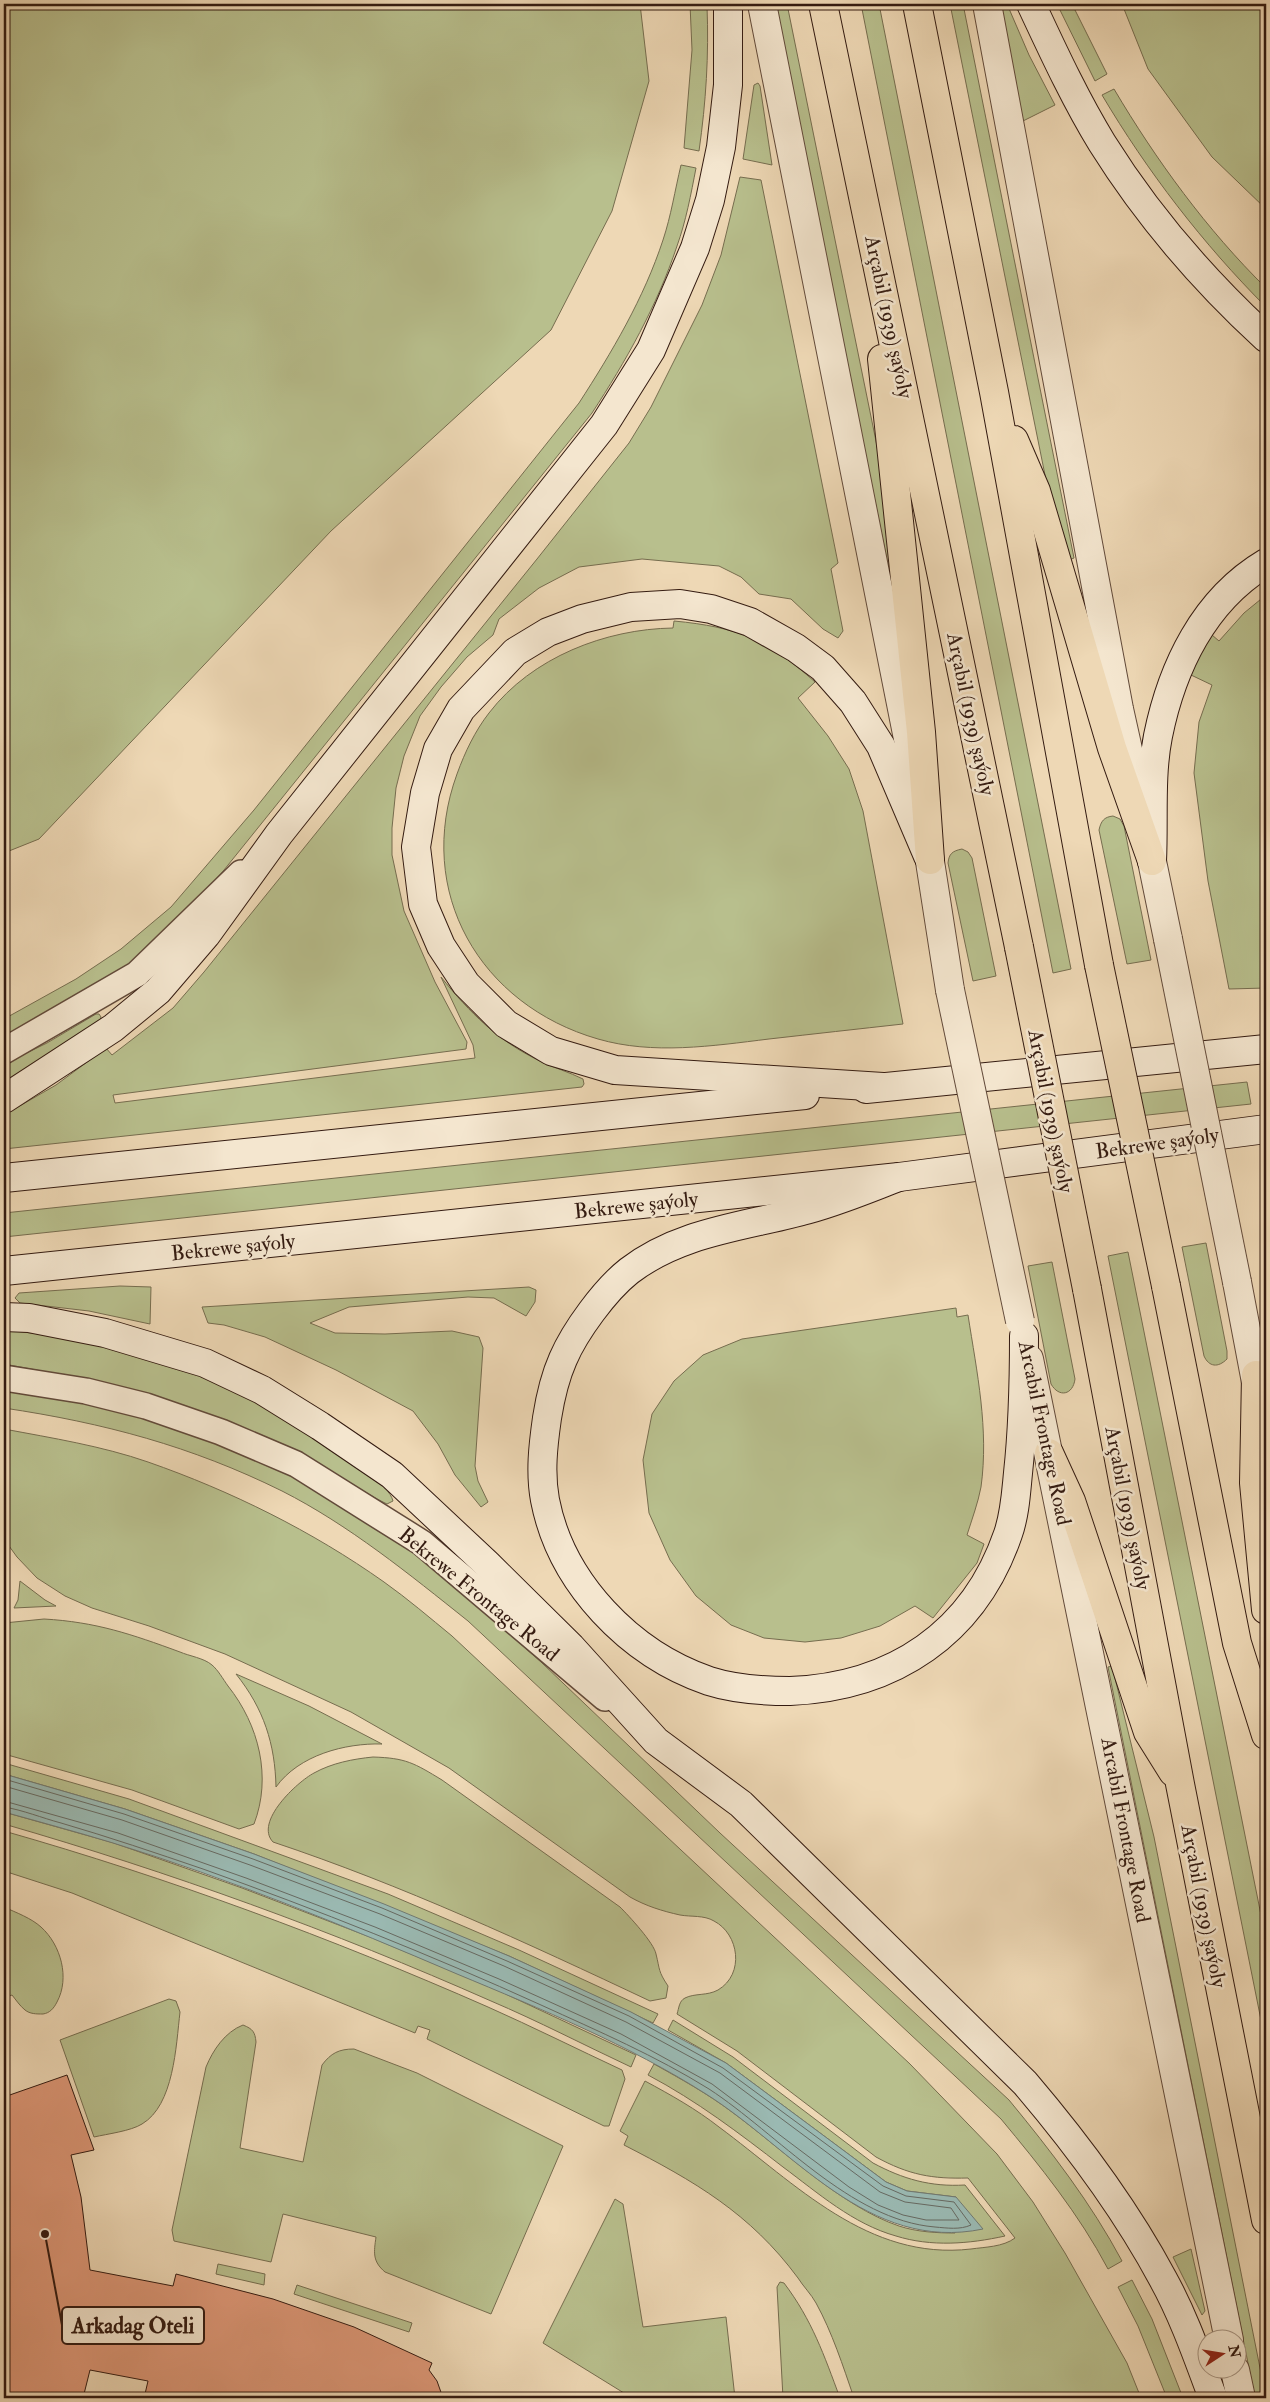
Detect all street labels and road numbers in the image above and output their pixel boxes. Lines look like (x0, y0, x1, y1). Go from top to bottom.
street label: Arçabil (1939) şaýoly (858, 232, 919, 402)
street label: Arçabil (1939) şaýoly (940, 629, 1001, 799)
street label: Arçabil (1939) şaýoly (1021, 1026, 1080, 1196)
street label: Bekrewe şaýoly (1094, 1121, 1221, 1166)
street label: Bekrewe şaýoly (573, 1185, 700, 1225)
street label: Bekrewe şaýoly (170, 1227, 297, 1267)
street label: Arcabil Frontage Road (1012, 1337, 1077, 1528)
street label: Arçabil (1939) şaýoly (1098, 1423, 1157, 1593)
street label: Bekrewe Frontage Road (393, 1521, 565, 1668)
street label: Arcabil Frontage Road (1094, 1734, 1157, 1926)
street label: Arçabil (1939) şaýoly (1174, 1821, 1233, 1991)

